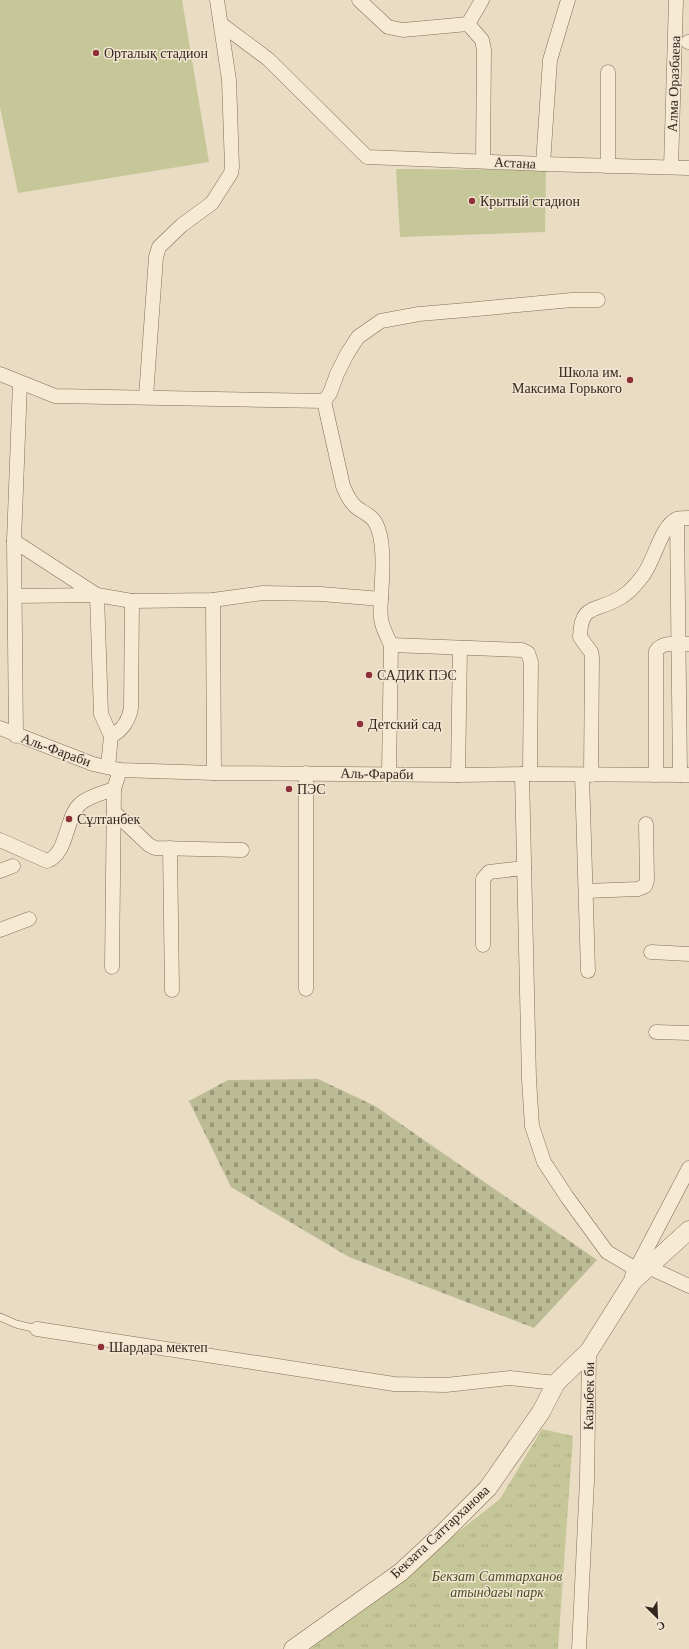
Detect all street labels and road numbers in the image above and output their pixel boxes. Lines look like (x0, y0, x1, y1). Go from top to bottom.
street label: Алма Оразбаева (665, 35, 683, 133)
street label: Астана (494, 154, 537, 172)
street label: Аль-Фараби (19, 730, 93, 770)
street label: Аль-Фараби (340, 766, 414, 782)
street label: Казыбек би (581, 1361, 597, 1430)
street label: Бекзата Саттарханова (388, 1482, 493, 1582)

